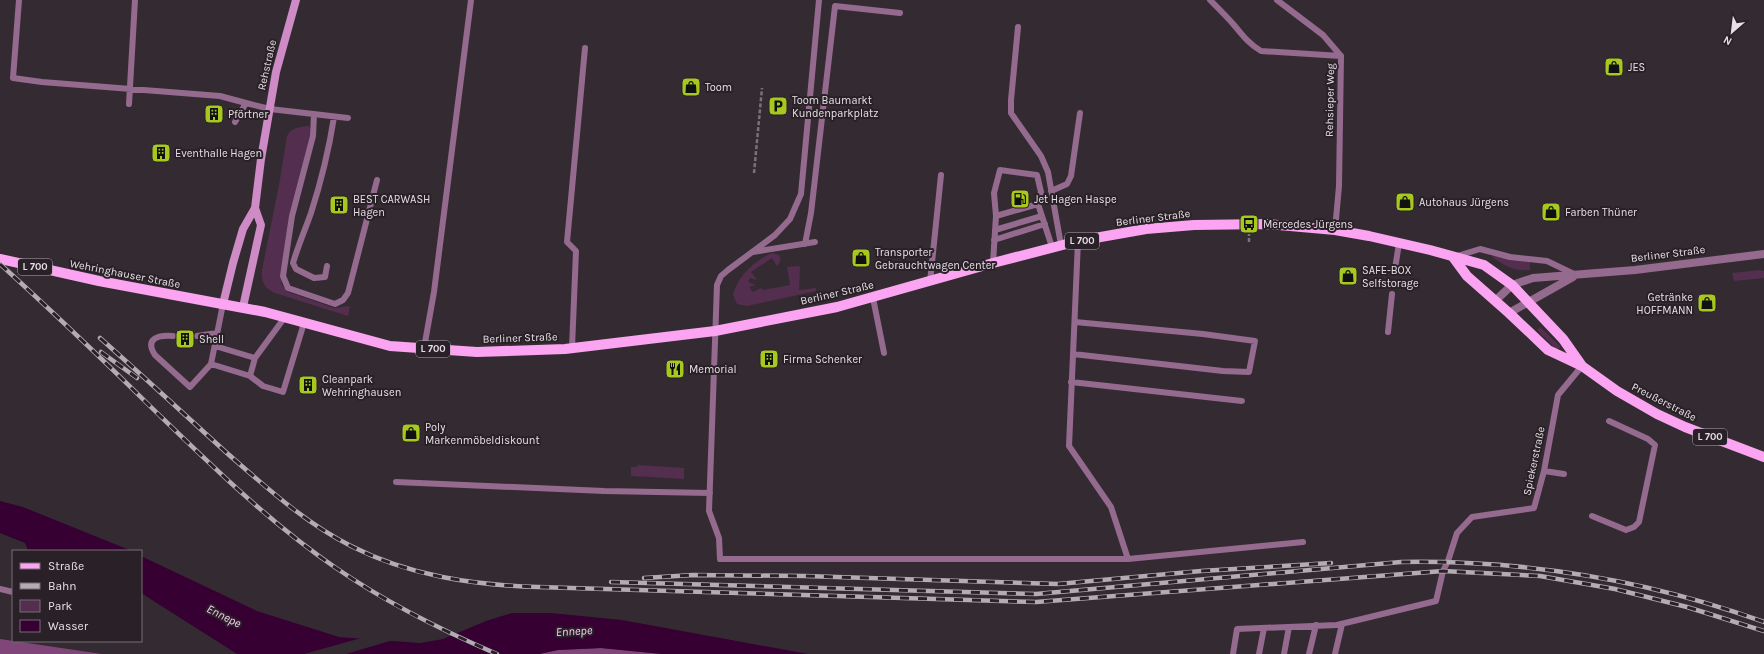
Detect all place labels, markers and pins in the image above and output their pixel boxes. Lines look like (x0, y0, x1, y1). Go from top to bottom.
shop icon: JES (1603, 56, 1625, 78)
place label: JES (1628, 61, 1645, 74)
shop icon: Toom (680, 76, 702, 98)
place label: Toom (705, 81, 732, 94)
place label: Toom Baumarkt Kundenparkplatz (792, 94, 878, 120)
parking icon: Toom Baumarkt Kundenparkplatz (767, 95, 789, 117)
building icon: Pförtner (203, 103, 225, 125)
place label: Pförtner (228, 108, 268, 121)
building icon: Eventhalle Hagen (150, 142, 172, 164)
place label: Eventhalle Hagen (175, 147, 262, 160)
fuel station icon: Jet Hagen Haspe (1009, 188, 1031, 210)
shop icon: Autohaus Jürgens (1394, 191, 1416, 213)
place label: BEST CARWASH Hagen (353, 193, 430, 219)
place label: Jet Hagen Haspe (1034, 193, 1117, 206)
building icon: BEST CARWASH Hagen (328, 194, 350, 216)
place label: Autohaus Jürgens (1419, 196, 1509, 209)
shop icon: Farben Thüner (1540, 201, 1562, 223)
place label: Farben Thüner (1565, 206, 1637, 219)
bus stop icon: Mercedes Jürgens (1238, 213, 1260, 235)
place label: Mercedes Jürgens (1263, 218, 1353, 231)
place label: Transporter Gebrauchtwagen Center (875, 246, 995, 272)
shop icon: Transporter Gebrauchtwagen Center (850, 247, 872, 269)
place label: SAFE-BOX Selfstorage (1362, 264, 1419, 290)
shop icon: SAFE-BOX Selfstorage (1337, 265, 1359, 287)
place label: Getränke HOFFMANN (1636, 291, 1693, 317)
shop icon: Getränke HOFFMANN (1696, 292, 1718, 314)
building icon: Shell (174, 328, 196, 350)
place label: Shell (199, 333, 224, 346)
building icon: Firma Schenker (758, 348, 780, 370)
place label: Firma Schenker (783, 353, 862, 366)
restaurant icon: Memorial (664, 358, 686, 380)
place label: Memorial (689, 363, 737, 376)
place label: Cleanpark Wehringhausen (322, 373, 401, 399)
building icon: Cleanpark Wehringhausen (297, 374, 319, 396)
place label: Poly Markenmöbeldiskount (425, 421, 540, 447)
shop icon: Poly Markenmöbeldiskount (400, 422, 422, 444)

